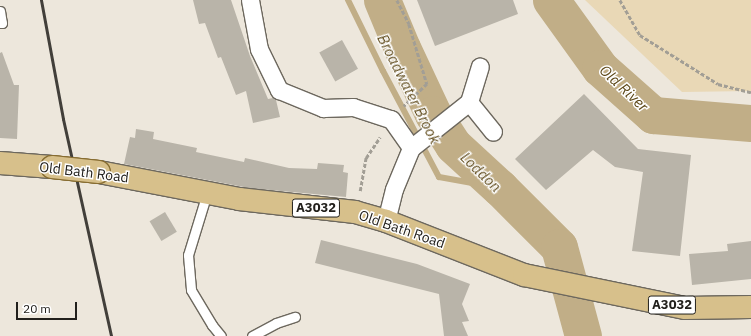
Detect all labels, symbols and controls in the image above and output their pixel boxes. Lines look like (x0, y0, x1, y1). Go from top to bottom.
water label: Broadwater Brook (374, 31, 444, 147)
water label: Old River (596, 61, 652, 115)
water label: Loddon (457, 148, 505, 196)
street label: Old Bath Road (38, 158, 130, 186)
road number: A3032 (291, 197, 341, 219)
street label: Old Bath Road (357, 206, 447, 252)
scale bar (18, 294, 79, 320)
road number: A3032 (647, 294, 697, 316)
text: 20 m (23, 301, 51, 316)

